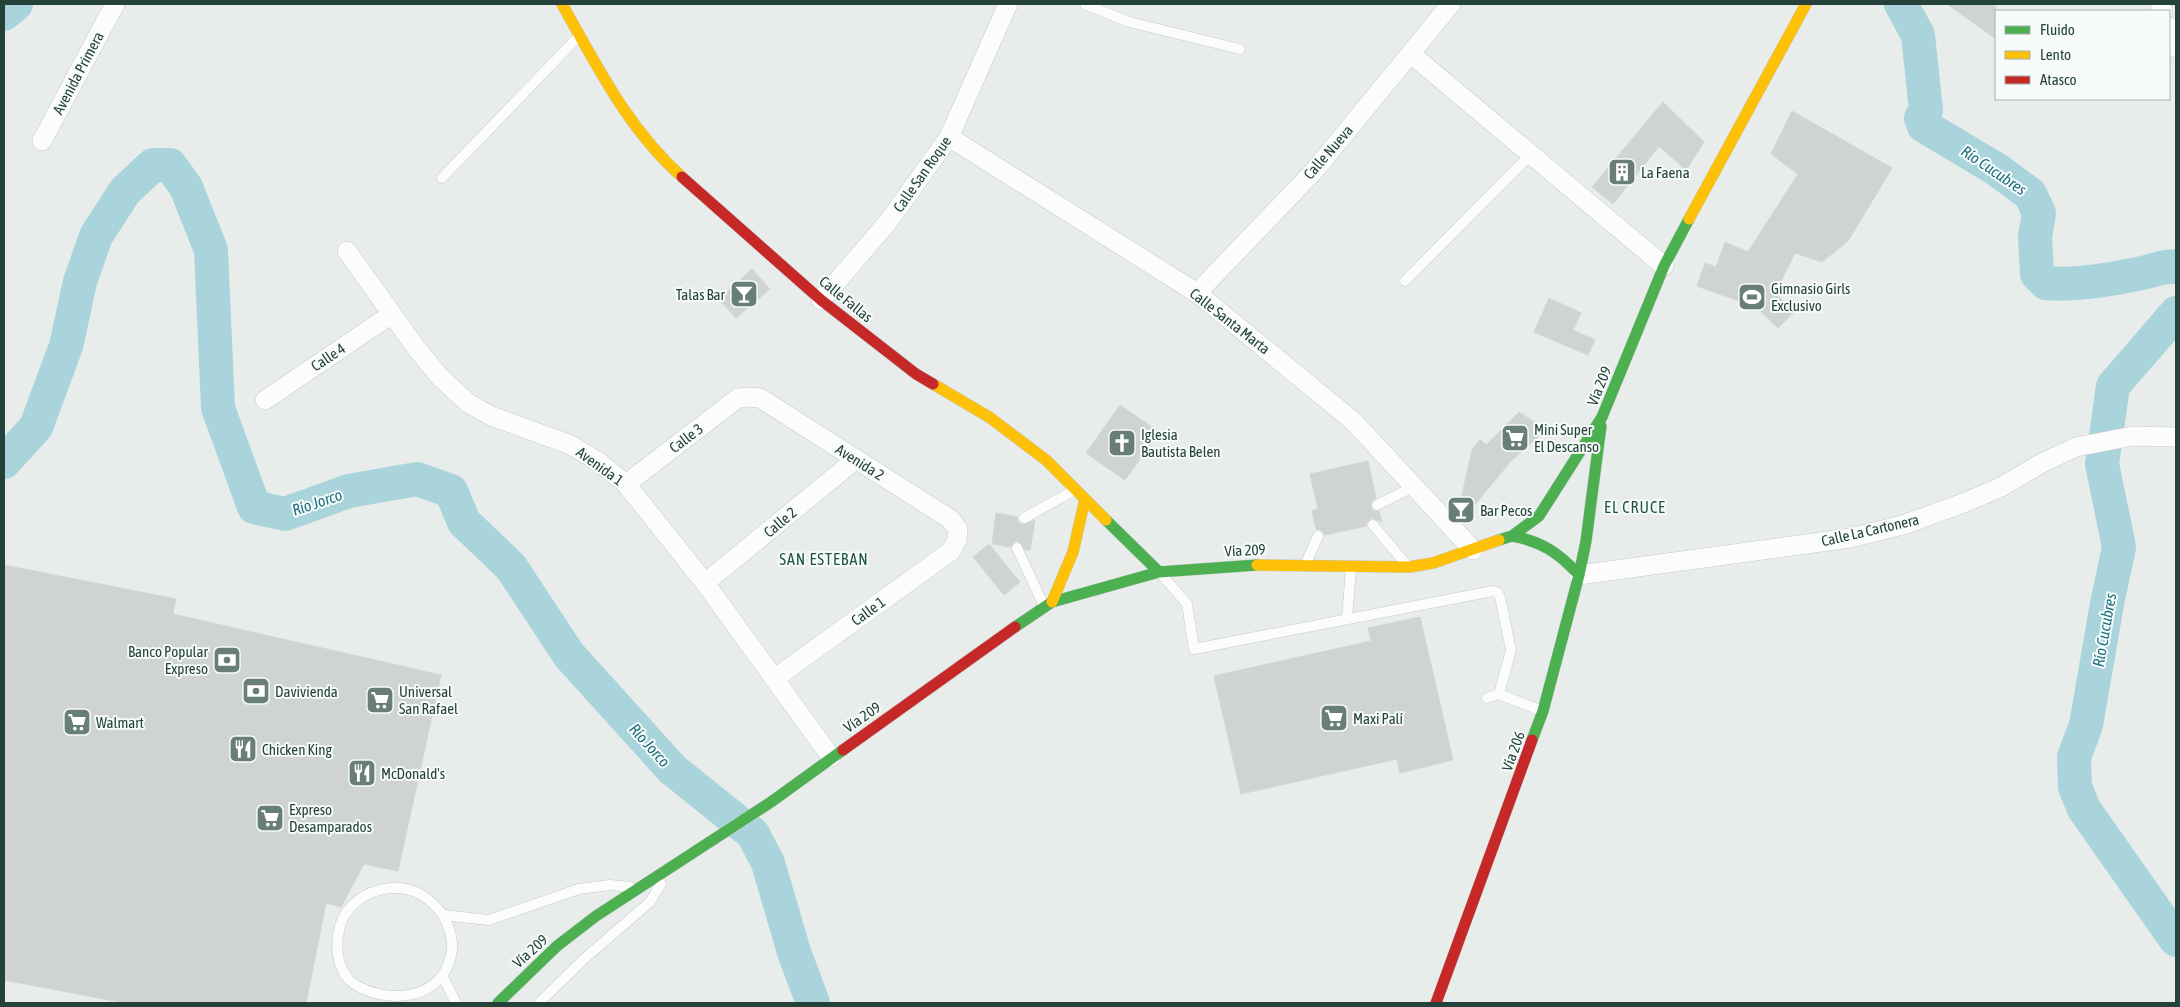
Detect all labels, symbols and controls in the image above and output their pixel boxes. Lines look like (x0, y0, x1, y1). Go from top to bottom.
legend (1995, 10, 2170, 100)
text: Fluido (2040, 21, 2075, 38)
street label: Avenida Primera (49, 29, 107, 117)
text: Lento (2040, 46, 2071, 63)
text: Atasco (2040, 71, 2077, 88)
street label: Calle Nueva (1300, 121, 1356, 183)
street label: Calle San Roque (890, 133, 955, 215)
water label: Río Cucubres (1958, 142, 2030, 199)
building icon: La Faena (1607, 157, 1637, 187)
place label: La Faena (1641, 164, 1690, 181)
street label: Calle Fallas (816, 272, 876, 326)
bar icon: Talas Bar (729, 279, 759, 309)
place label: Gimnasio Girls Exclusivo (1771, 280, 1850, 314)
sports icon: Gimnasio Girls Exclusivo (1737, 282, 1767, 312)
street label: Calle Santa Marta (1187, 284, 1273, 358)
place label: Talas Bar (676, 286, 726, 303)
street label: Calle 4 (308, 339, 348, 375)
street label: Vía 209 (1583, 364, 1615, 408)
street label: Calle 3 (666, 420, 706, 456)
place label: Mini Super El Descanso (1534, 421, 1599, 455)
supermarket icon: Mini Super El Descanso (1500, 423, 1530, 453)
place label: Iglesia Bautista Belen (1141, 426, 1221, 460)
church icon: Iglesia Bautista Belen (1107, 428, 1137, 458)
street label: Avenida 2 (833, 440, 887, 484)
street label: Avenida 1 (573, 443, 627, 489)
water label: Río Jorco (290, 485, 344, 519)
bar icon: Bar Pecos (1446, 495, 1476, 525)
district label: EL CRUCE (1604, 498, 1666, 516)
place label: Bar Pecos (1480, 502, 1532, 519)
street label: Calle 2 (760, 503, 800, 541)
street label: Calle La Cartonera (1820, 511, 1920, 549)
street label: Vía 209 (1224, 540, 1266, 560)
district label: SAN ESTEBAN (779, 550, 869, 568)
water label: Río Cucubres (2089, 591, 2119, 668)
street label: Calle 1 (848, 593, 888, 629)
place label: Banco Popular Expreso (128, 643, 209, 677)
bank icon: Banco Popular Expreso (212, 645, 242, 675)
bank icon: Davivienda (241, 676, 271, 706)
place label: Davivienda (275, 683, 338, 700)
place label: Universal San Rafael (399, 683, 458, 717)
supermarket icon: Universal San Rafael (365, 685, 395, 715)
street label: Vía 209 (840, 698, 884, 736)
supermarket icon: Maxi Palí (1319, 703, 1349, 733)
supermarket icon: Walmart (62, 707, 92, 737)
place label: Maxi Palí (1353, 710, 1404, 727)
place label: Walmart (96, 714, 144, 731)
water label: Río Jorco (626, 720, 674, 770)
street label: Vía 206 (1498, 729, 1528, 773)
restaurant icon: Chicken King (228, 734, 258, 764)
place label: Chicken King (262, 741, 333, 758)
restaurant icon: McDonald's (347, 758, 377, 788)
place label: McDonald's (381, 765, 445, 782)
place label: Expreso Desamparados (289, 801, 372, 835)
supermarket icon: Expreso Desamparados (255, 803, 285, 833)
street label: Vía 209 (509, 931, 551, 971)

